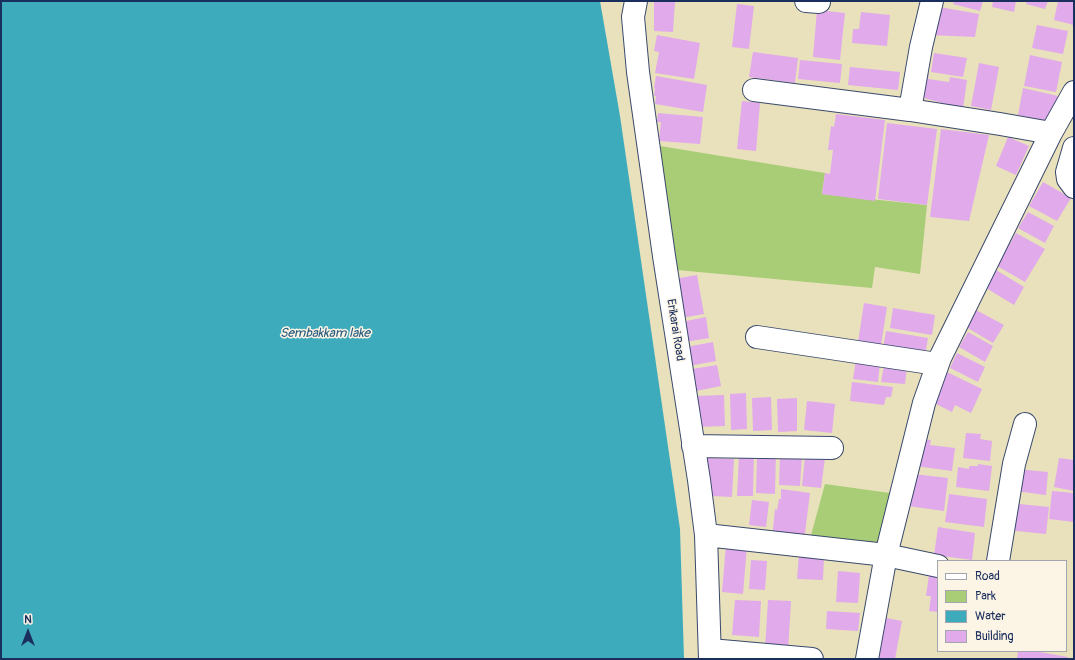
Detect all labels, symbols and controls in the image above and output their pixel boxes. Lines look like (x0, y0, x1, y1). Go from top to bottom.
street label: Erikarai Road (663, 298, 687, 362)
water label: Sembakkam lake (280, 326, 370, 342)
legend (937, 560, 1067, 652)
text: Road (975, 569, 1000, 584)
text: Park (975, 589, 996, 604)
text: Water (975, 609, 1006, 624)
north arrow (8, 612, 48, 652)
text: N (24, 613, 32, 626)
text: Building (975, 629, 1014, 644)

